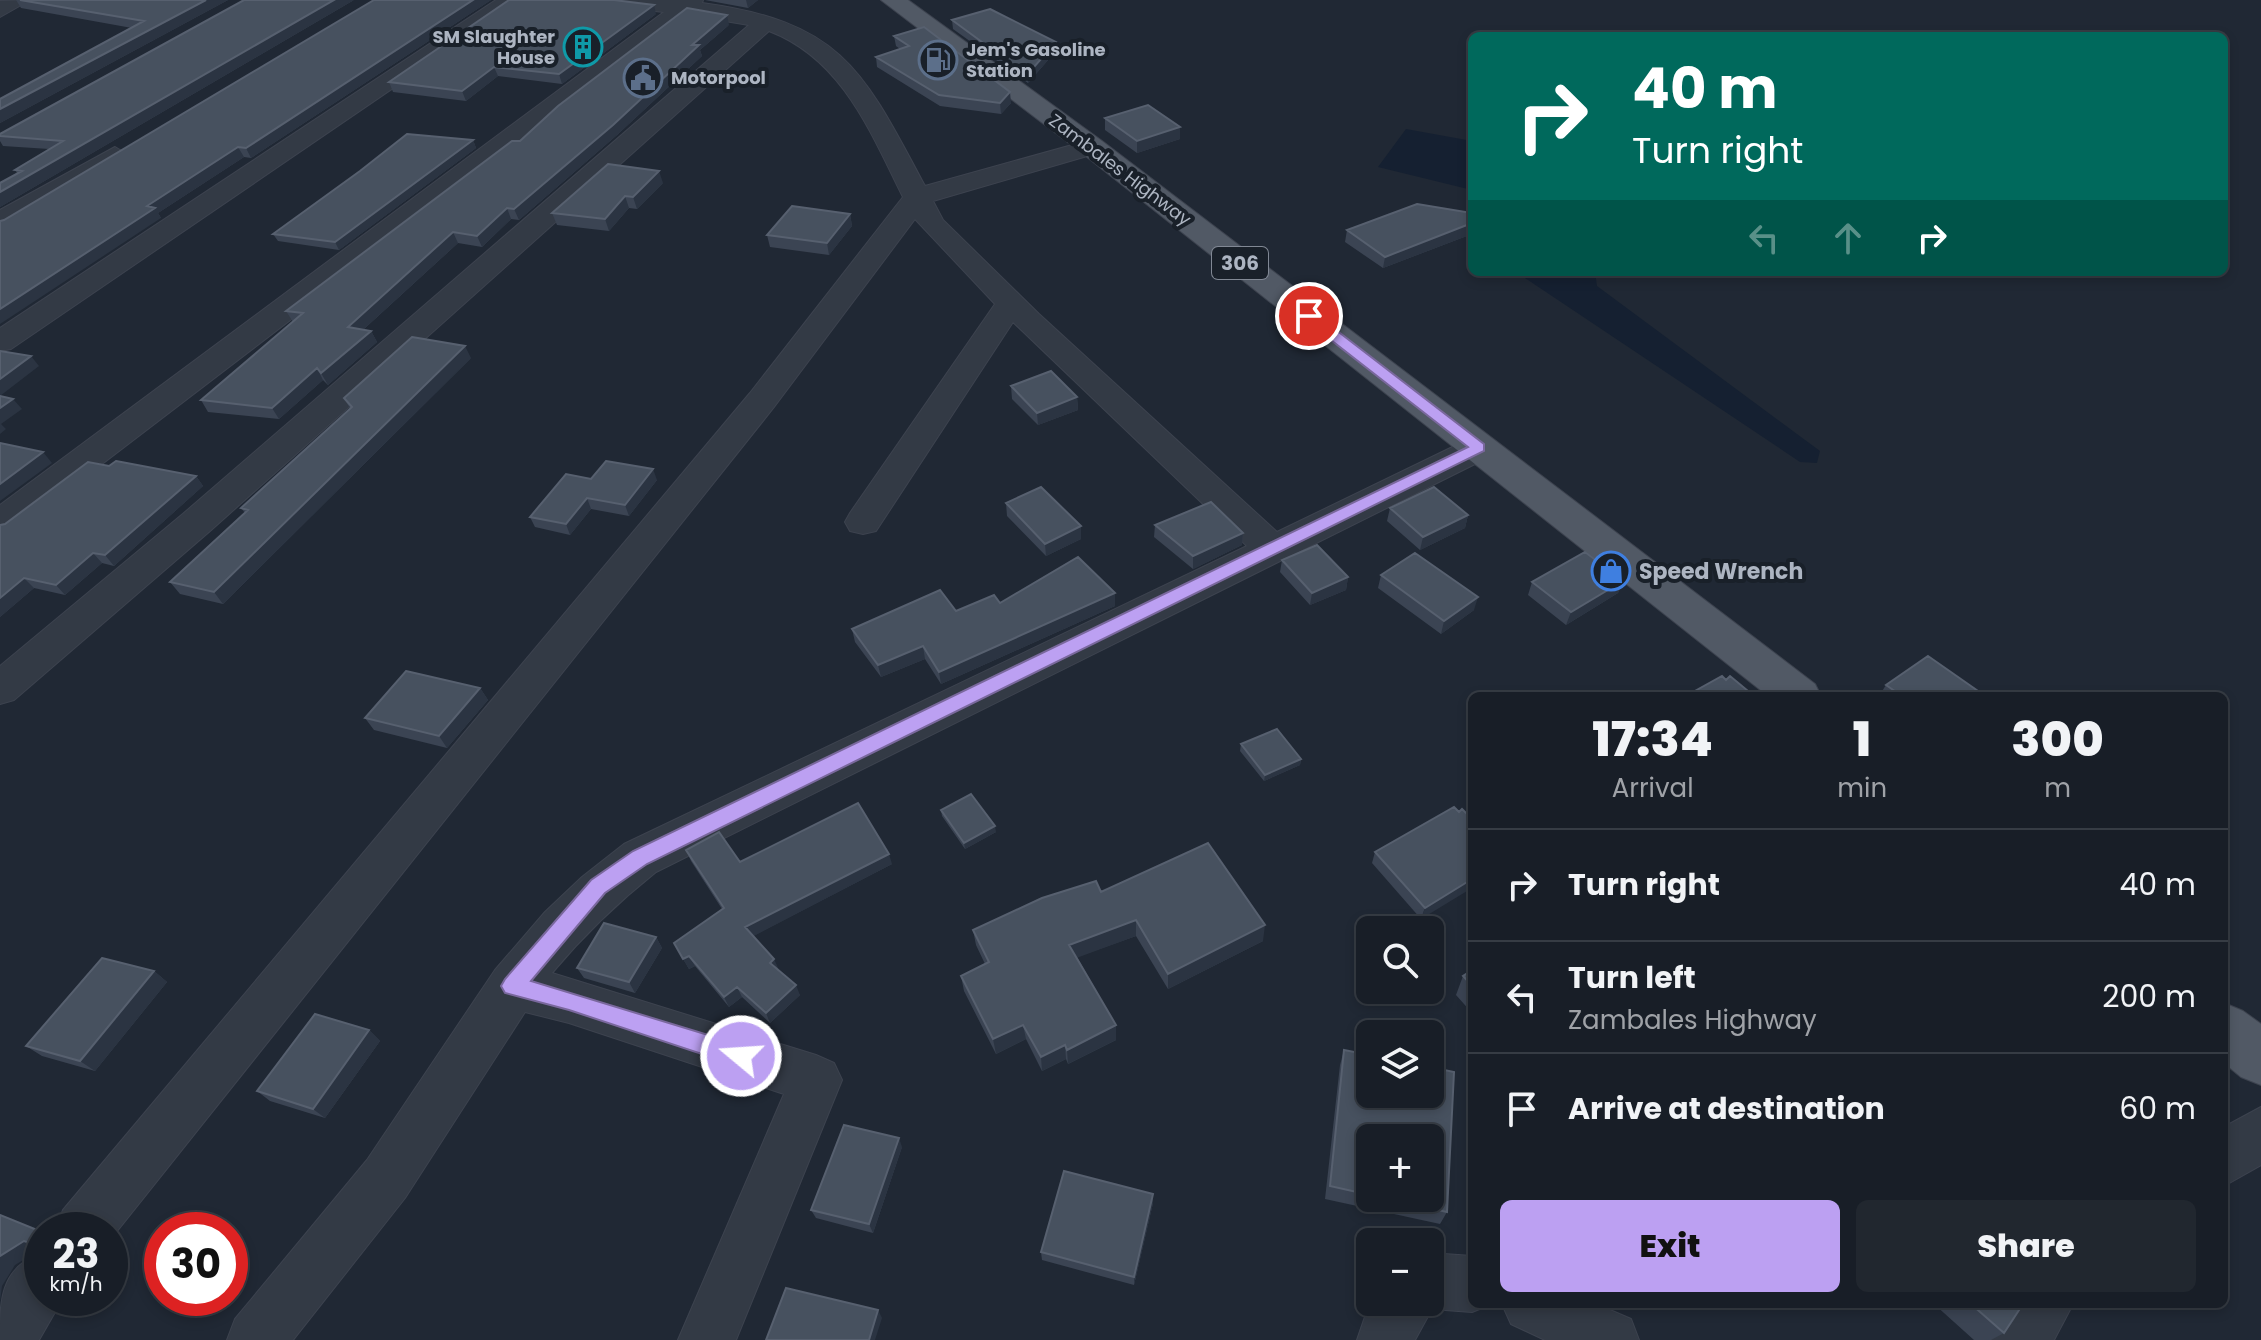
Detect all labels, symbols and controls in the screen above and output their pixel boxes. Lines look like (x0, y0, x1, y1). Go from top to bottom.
place label: SM Slaughter House (432, 24, 555, 70)
building icon: SM Slaughter House (562, 26, 604, 68)
place label: Jem's Gasoline Station (966, 37, 1106, 83)
fuel station icon: Jem's Gasoline Station (917, 39, 959, 81)
text: 40 m (1632, 49, 1778, 128)
public building icon: Motorpool (622, 57, 664, 99)
icon: right (1500, 64, 1604, 168)
place label: Motorpool (671, 65, 766, 90)
street label: Zambales Highway (1044, 108, 1197, 231)
text: Turn right (1632, 125, 1803, 176)
icon: left (1742, 216, 1786, 260)
icon: ahead (1826, 216, 1870, 260)
icon: right (1910, 216, 1954, 260)
road number: 306 (1212, 247, 1268, 279)
pin (1275, 282, 1343, 350)
icon: arrive (1287, 294, 1331, 338)
shop icon: Speed Wrench (1590, 550, 1632, 592)
place label: Speed Wrench (1639, 556, 1803, 587)
text: 17:34 (1592, 706, 1713, 773)
text: 1 (1853, 706, 1871, 773)
text: 300 (2011, 706, 2104, 773)
text: Arrival (1612, 770, 1694, 806)
text: min (1837, 770, 1887, 806)
text: m (2044, 770, 2071, 806)
icon: right (1500, 863, 1544, 907)
text: Turn right (1568, 863, 1720, 906)
text: 40 m (2119, 863, 2196, 906)
map controls (1356, 916, 1444, 1316)
button: search (1356, 916, 1444, 1004)
text: Turn left (1568, 956, 1696, 999)
icon: left (1500, 975, 1544, 1019)
text: 200 m (2102, 975, 2196, 1018)
text: Zambales Highway (1568, 1002, 1817, 1038)
position arrow (699, 1014, 783, 1098)
button: layers (1356, 1020, 1444, 1108)
icon: arrive (1500, 1087, 1544, 1131)
text: Arrive at destination (1568, 1087, 1885, 1130)
text: 60 m (2119, 1087, 2196, 1130)
button: + (1356, 1124, 1444, 1212)
button: Exit (1500, 1200, 1840, 1292)
button: Share (1856, 1200, 2196, 1292)
speed limit sign: 30 (144, 1212, 248, 1316)
text: 23 (52, 1226, 100, 1282)
button: − (1356, 1228, 1444, 1316)
text: km/h (49, 1270, 103, 1298)

